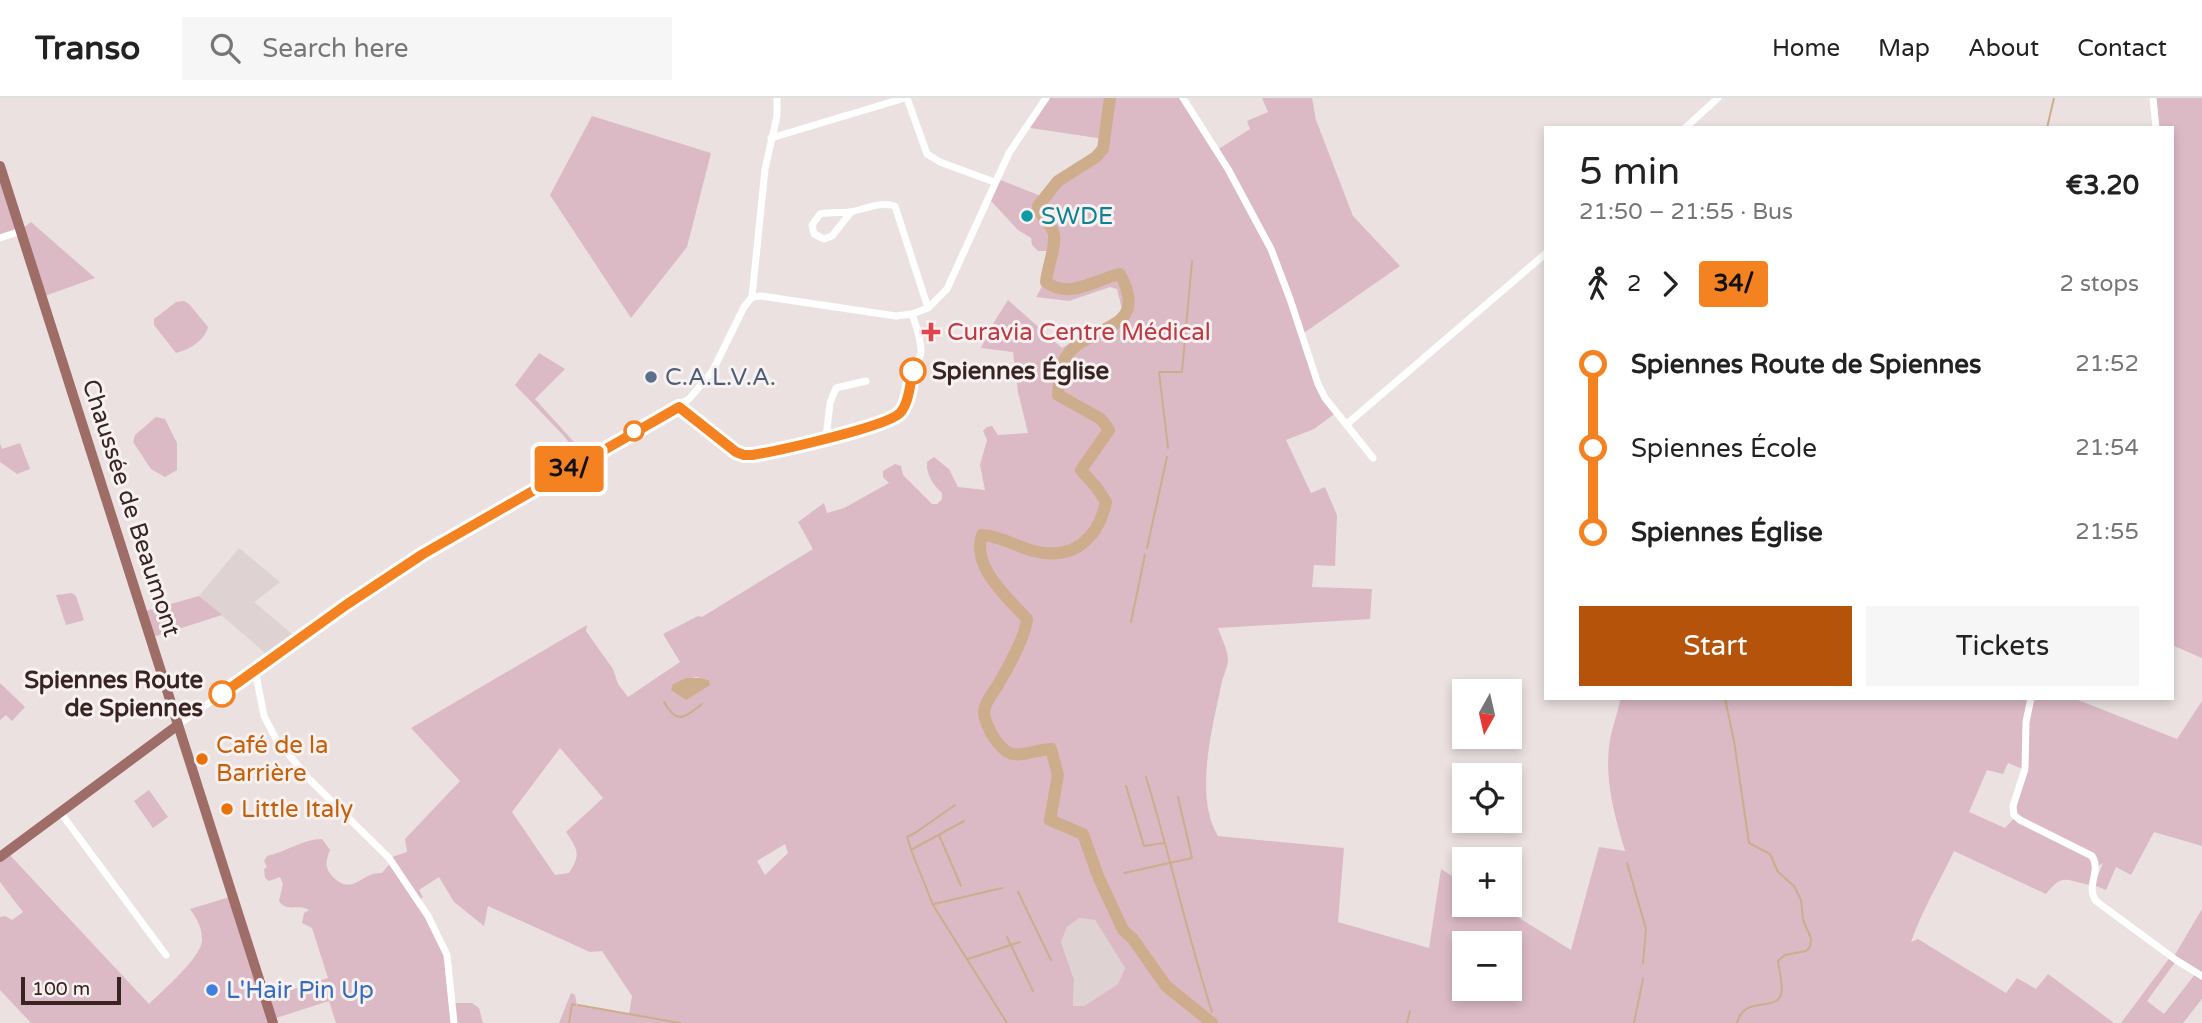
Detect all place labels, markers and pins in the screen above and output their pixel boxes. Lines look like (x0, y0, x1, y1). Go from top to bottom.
place label: SWDE (1041, 202, 1113, 231)
marker: SWDE (1019, 208, 1035, 224)
place label: Curavia Centre Médical (947, 318, 1211, 347)
marker: Curavia Centre Médical (921, 322, 941, 342)
place label: Spiennes Église (932, 356, 1109, 386)
marker: Spiennes Église (900, 358, 926, 384)
place label: C.A.L.V.A. (665, 363, 776, 392)
marker: C.A.L.V.A. (643, 369, 659, 385)
unlabelled marker (624, 421, 644, 441)
place label: Spiennes Route de Spiennes (24, 666, 203, 723)
marker: Spiennes Route de Spiennes (209, 681, 235, 707)
place label: Café de la Barrière (216, 731, 329, 788)
marker: Café de la Barrière (194, 751, 210, 767)
place label: Little Italy (241, 795, 353, 824)
marker: Little Italy (219, 801, 235, 817)
place label: L'Hair Pin Up (226, 976, 374, 1005)
marker: L'Hair Pin Up (204, 982, 220, 998)

